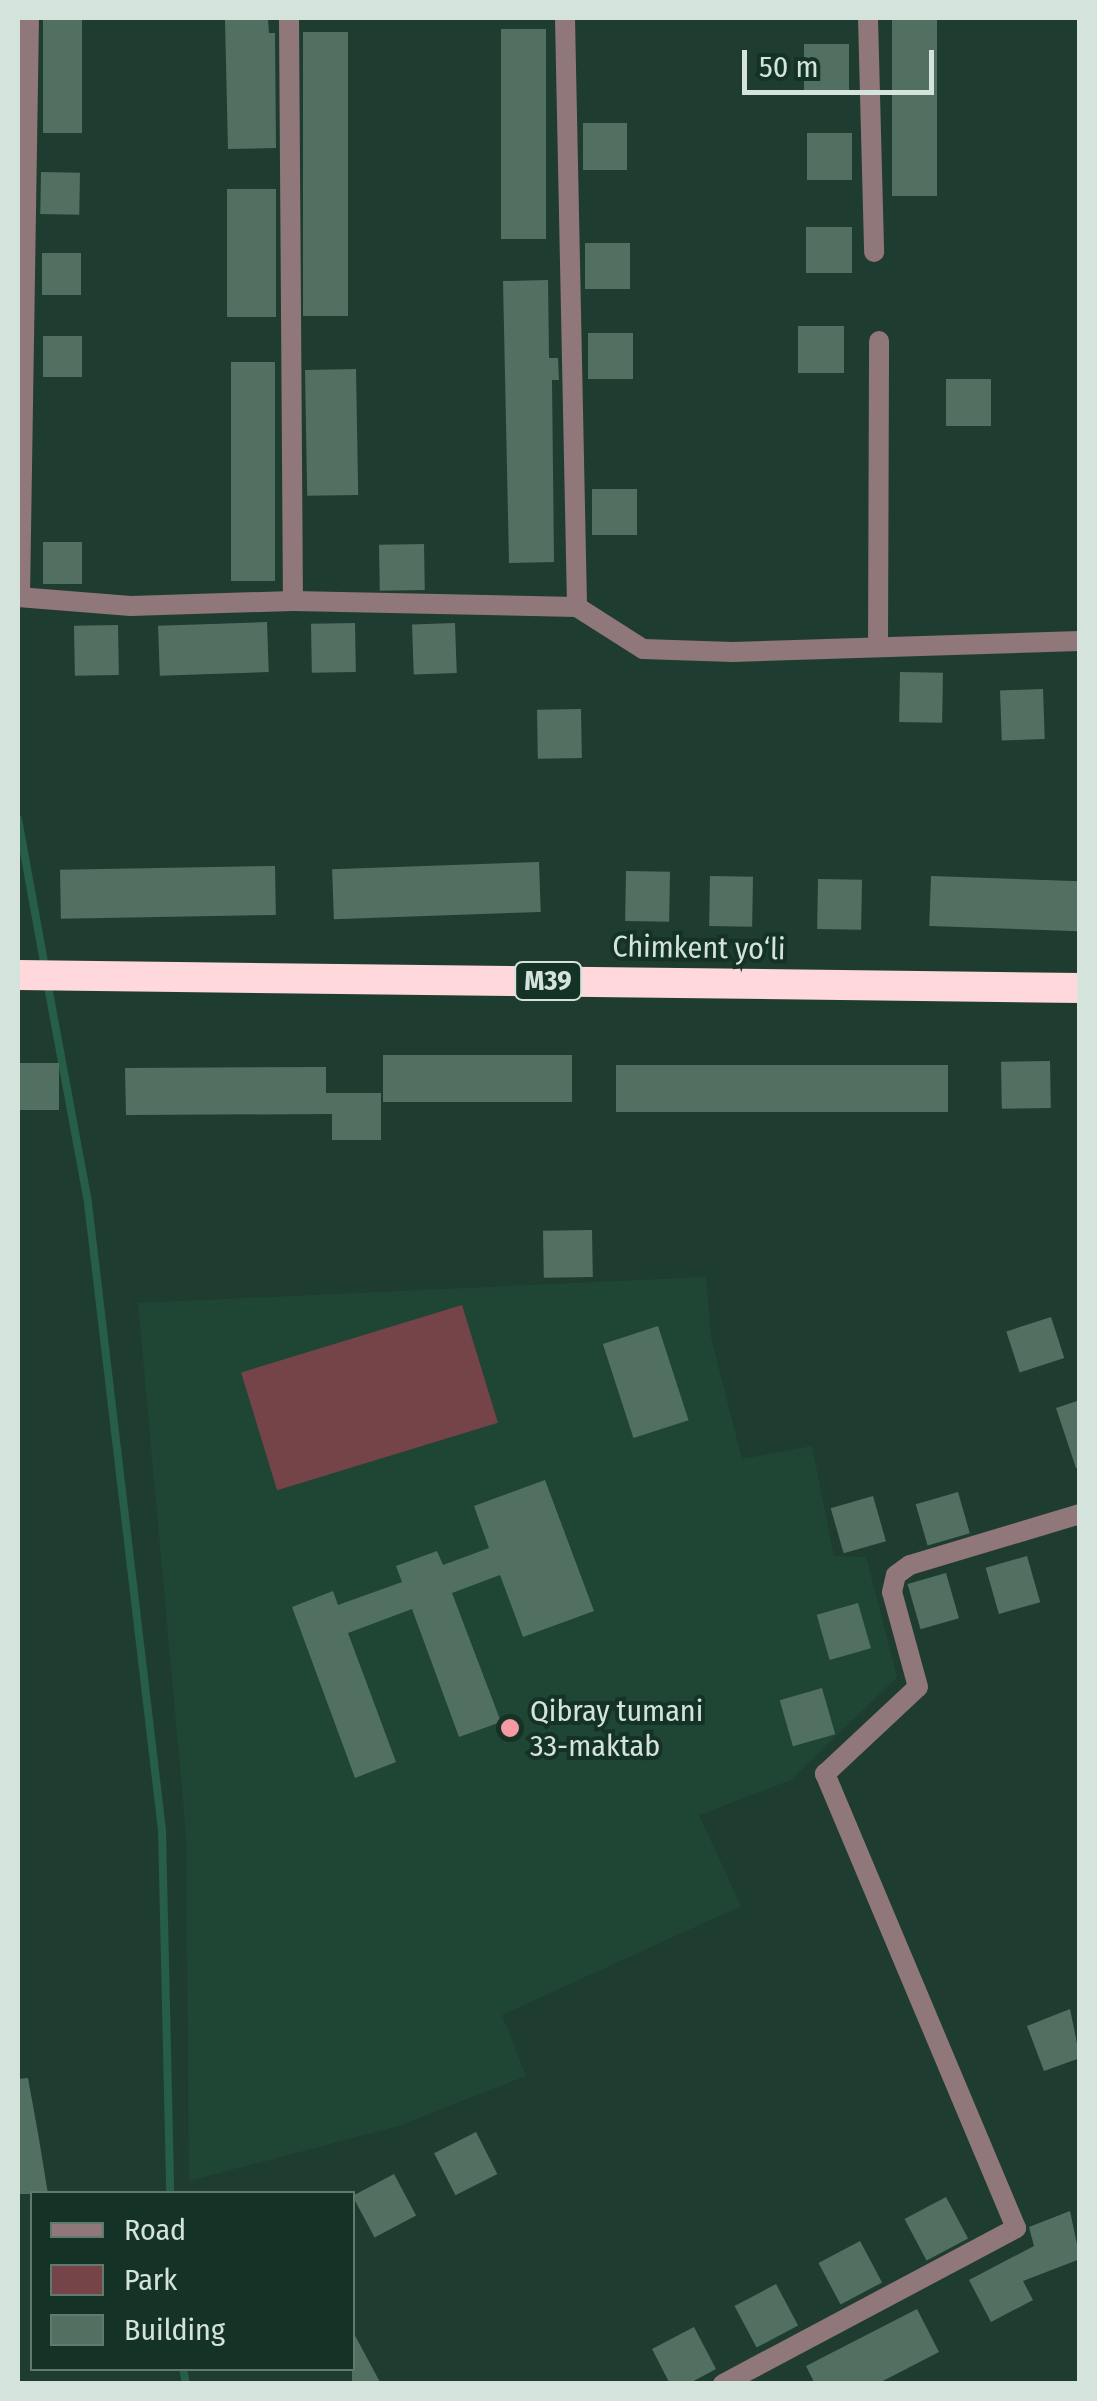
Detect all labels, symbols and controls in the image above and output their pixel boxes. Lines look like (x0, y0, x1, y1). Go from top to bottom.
scale bar (747, 30, 940, 92)
text: 50 m (759, 49, 819, 85)
street label: Chimkent yo‘li (612, 928, 786, 968)
road number: M39 (513, 958, 583, 1004)
place label: Qibray tumani 33-maktab (530, 1693, 703, 1764)
marker: Qibray tumani 33-maktab (499, 1717, 521, 1739)
legend (30, 2191, 355, 2371)
text: Road (124, 2212, 186, 2248)
text: Park (124, 2262, 177, 2298)
text: Building (124, 2312, 225, 2348)

